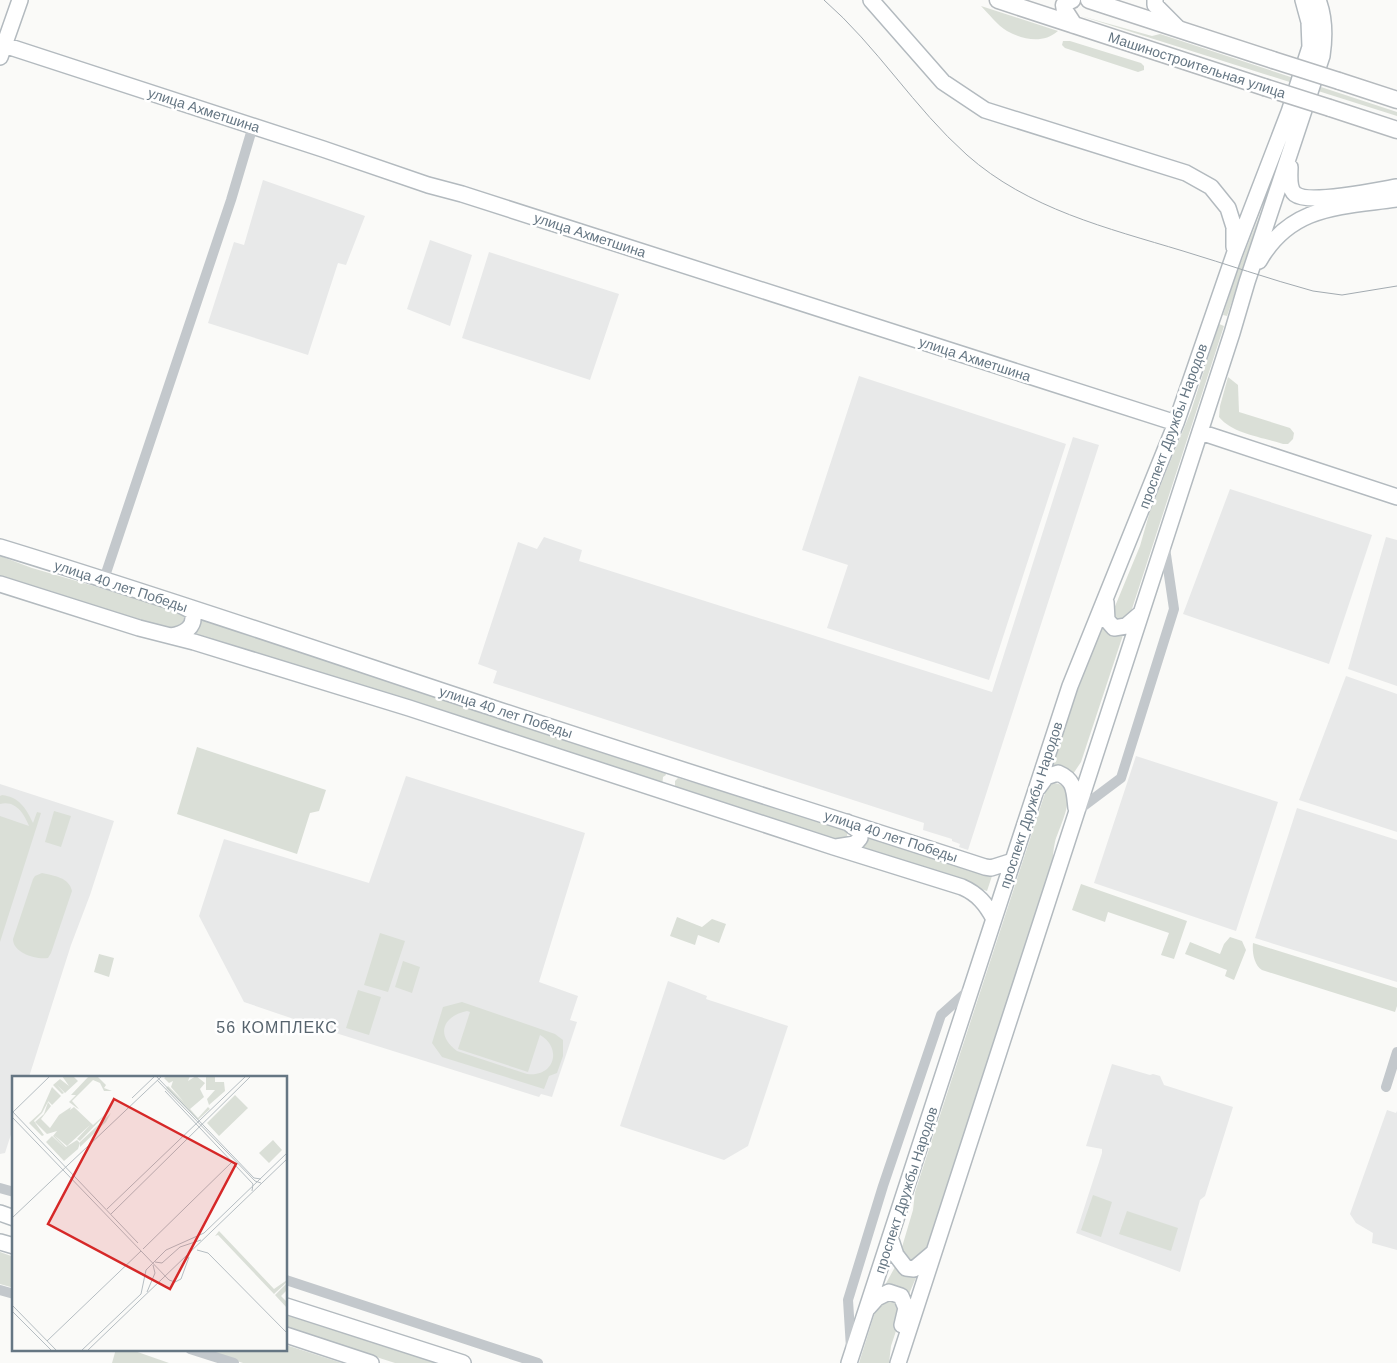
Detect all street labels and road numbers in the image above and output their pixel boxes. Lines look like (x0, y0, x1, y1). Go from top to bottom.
street label: Машиностроительная улица (1106, 29, 1288, 101)
street label: улица Ахметшина (146, 84, 262, 136)
street label: улица Ахметшина (532, 209, 648, 261)
street label: улица Ахметшина (917, 333, 1033, 385)
street label: проспект Дружбы Народов (1136, 341, 1210, 511)
street label: улица 40 лет Победы (52, 557, 190, 615)
street label: улица 40 лет Победы (437, 683, 575, 741)
street label: проспект Дружбы Народов (996, 720, 1066, 890)
street label: улица 40 лет Победы (822, 807, 960, 865)
street label: проспект Дружбы Народов (871, 1105, 941, 1275)

